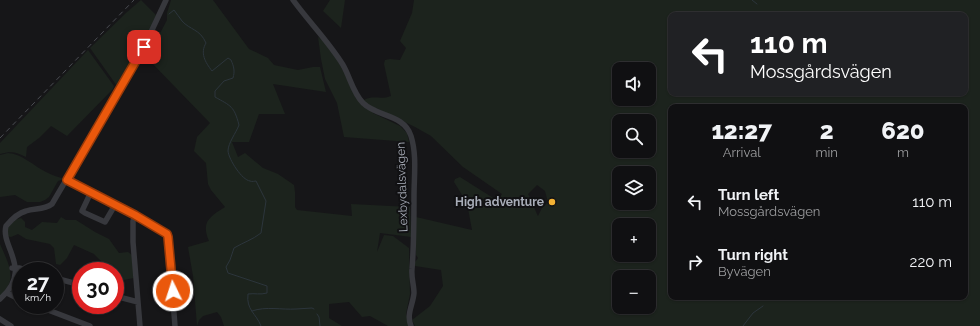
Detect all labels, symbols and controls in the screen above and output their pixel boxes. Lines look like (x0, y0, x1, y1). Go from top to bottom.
text: 110 m (750, 27, 828, 60)
icon: left (684, 28, 736, 80)
pin (127, 30, 161, 64)
icon: arrive (133, 36, 155, 58)
text: Mossgårdsvägen (750, 61, 892, 82)
map controls (612, 62, 656, 314)
button: sound (612, 62, 656, 106)
button: search (612, 114, 656, 158)
text: 12:27 (711, 116, 772, 145)
text: 2 (820, 116, 834, 145)
text: 620 (881, 116, 925, 145)
street label: Lexbydalsvägen (393, 142, 411, 232)
text: Arrival (723, 145, 761, 160)
text: min (816, 145, 838, 160)
text: m (897, 145, 909, 160)
button: layers (612, 166, 656, 210)
text: Turn left (718, 186, 779, 204)
icon: left (684, 191, 706, 213)
text: 110 m (912, 193, 952, 211)
place label: High adventure (455, 195, 544, 209)
marker: High adventure (547, 197, 557, 207)
text: Mossgårdsvägen (718, 204, 820, 219)
button: + (612, 218, 656, 262)
text: Turn right (718, 246, 788, 264)
icon: right (684, 251, 706, 273)
text: 220 m (910, 253, 952, 271)
speed limit sign: 30 (72, 262, 124, 314)
text: Byvägen (718, 264, 771, 279)
position arrow (152, 270, 194, 312)
button: − (612, 270, 656, 314)
text: 27 (27, 271, 49, 295)
text: km/h (25, 292, 51, 303)

